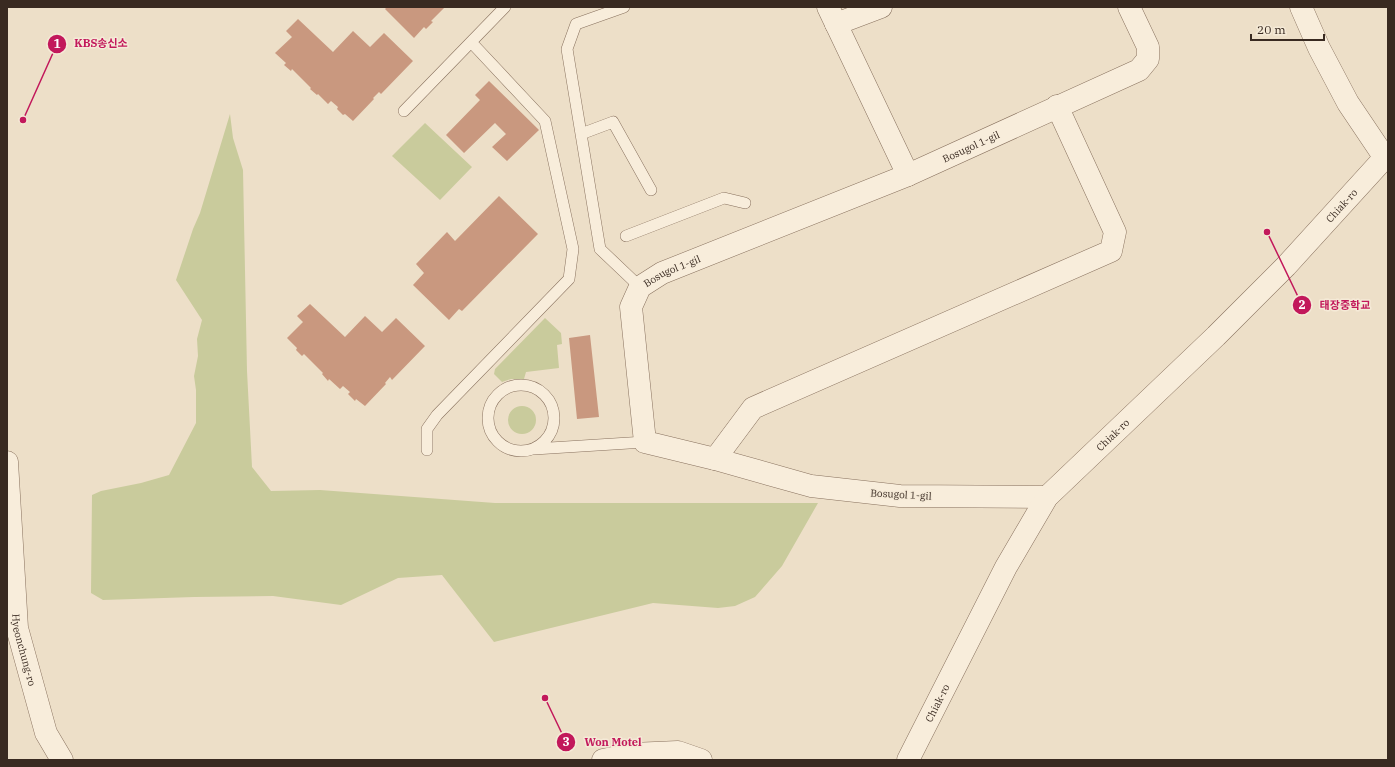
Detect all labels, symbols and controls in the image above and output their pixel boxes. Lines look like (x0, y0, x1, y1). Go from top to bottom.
scale bar (1251, 16, 1324, 42)
text: 20 m (1257, 22, 1286, 37)
callout: KBS송신소 (47, 32, 136, 55)
text: 1 (53, 36, 61, 51)
text: KBS송신소 (74, 36, 128, 50)
street label: Bosugol 1-gil (940, 128, 1002, 165)
street label: Chiak-ro (1323, 186, 1360, 225)
street label: Bosugol 1-gil (641, 252, 702, 290)
callout: 태장중학교 (1292, 293, 1379, 316)
text: 2 (1298, 297, 1306, 312)
text: 태장중학교 (1320, 298, 1370, 312)
street label: Chiak-ro (1094, 416, 1132, 454)
street label: Bosugol 1-gil (870, 486, 932, 503)
street label: Hyeonchung-ro (9, 613, 39, 688)
street label: Chiak-ro (922, 682, 953, 724)
callout: Won Motel (556, 731, 649, 754)
text: 3 (562, 734, 570, 749)
text: Won Motel (584, 735, 642, 749)

